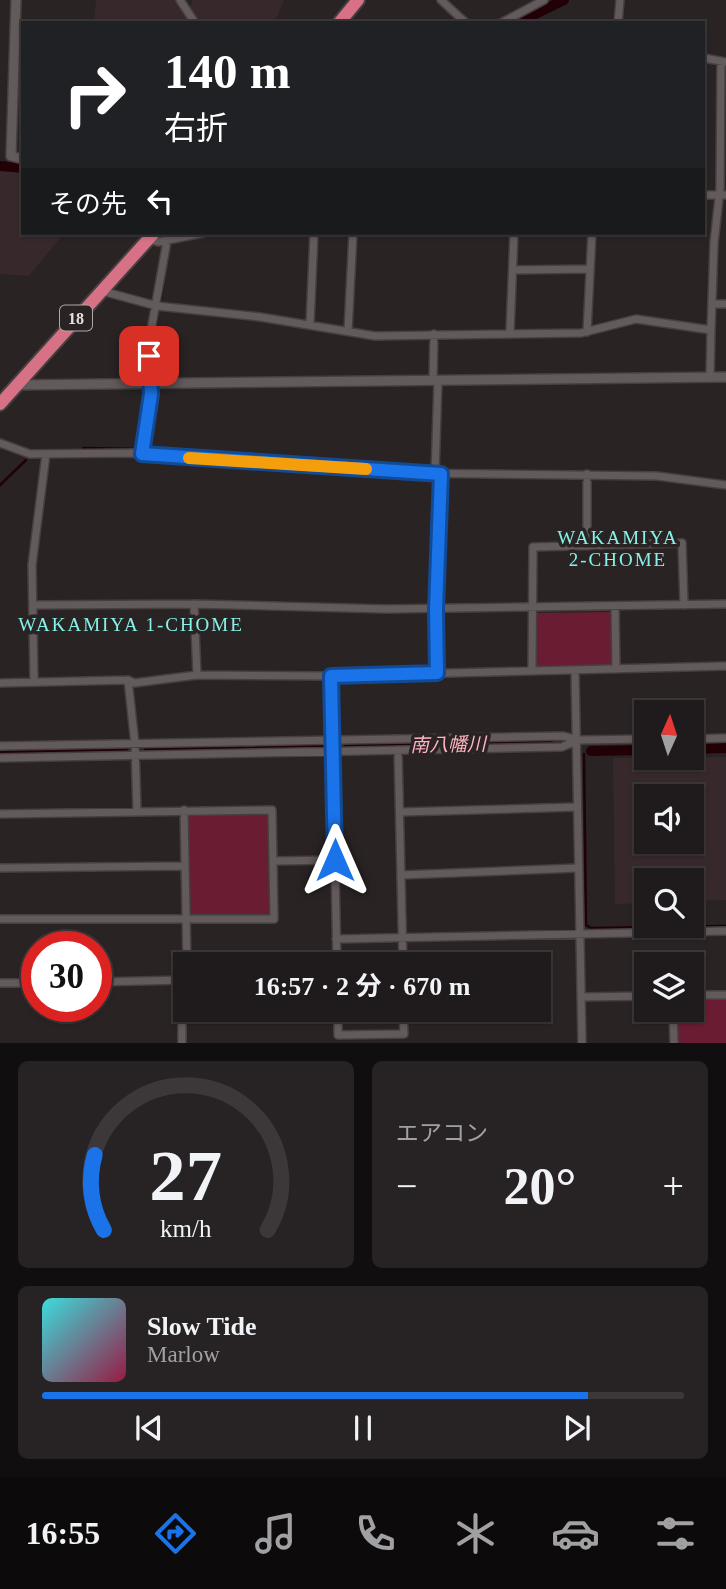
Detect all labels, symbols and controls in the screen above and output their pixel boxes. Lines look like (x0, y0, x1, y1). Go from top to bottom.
text: 140 m (164, 44, 291, 99)
icon: right (49, 49, 140, 140)
text: 右折 (164, 110, 228, 146)
icon: left (141, 182, 179, 220)
text: その先 (49, 190, 127, 219)
road number: 18 (60, 306, 92, 330)
pin (119, 326, 179, 386)
icon: arrive (130, 337, 168, 375)
district label: WAKAMIYA 2-CHOME (557, 527, 679, 570)
district label: WAKAMIYA 1-CHOME (18, 614, 244, 635)
north arrow (634, 700, 704, 770)
map controls (634, 700, 704, 1022)
water label: 南八幡川 (410, 733, 488, 756)
button: sound (634, 784, 704, 854)
position arrow (298, 823, 372, 897)
button: search (634, 868, 704, 938)
speed limit sign: 30 (21, 931, 112, 1022)
button: layers (634, 952, 704, 1022)
text: 16:57 · 2 分 · 670 m (254, 972, 470, 1001)
text: エアコン (396, 1121, 488, 1146)
text: 27 (150, 1136, 222, 1217)
text: 20° (504, 1158, 576, 1215)
text: − (396, 1165, 417, 1207)
text: + (663, 1165, 684, 1207)
text: km/h (160, 1215, 212, 1242)
text: Slow Tide (147, 1312, 257, 1341)
text: Marlow (147, 1342, 220, 1367)
icon: previous (130, 1409, 168, 1447)
icon: pause (344, 1409, 382, 1447)
icon: next (558, 1409, 596, 1447)
icon: directions (151, 1509, 200, 1558)
icon: music (251, 1509, 300, 1558)
icon: phone (351, 1509, 400, 1558)
icon: climate (451, 1509, 500, 1558)
icon: car (551, 1509, 600, 1558)
icon: filters (651, 1509, 700, 1558)
text: 16:55 (26, 1515, 100, 1551)

